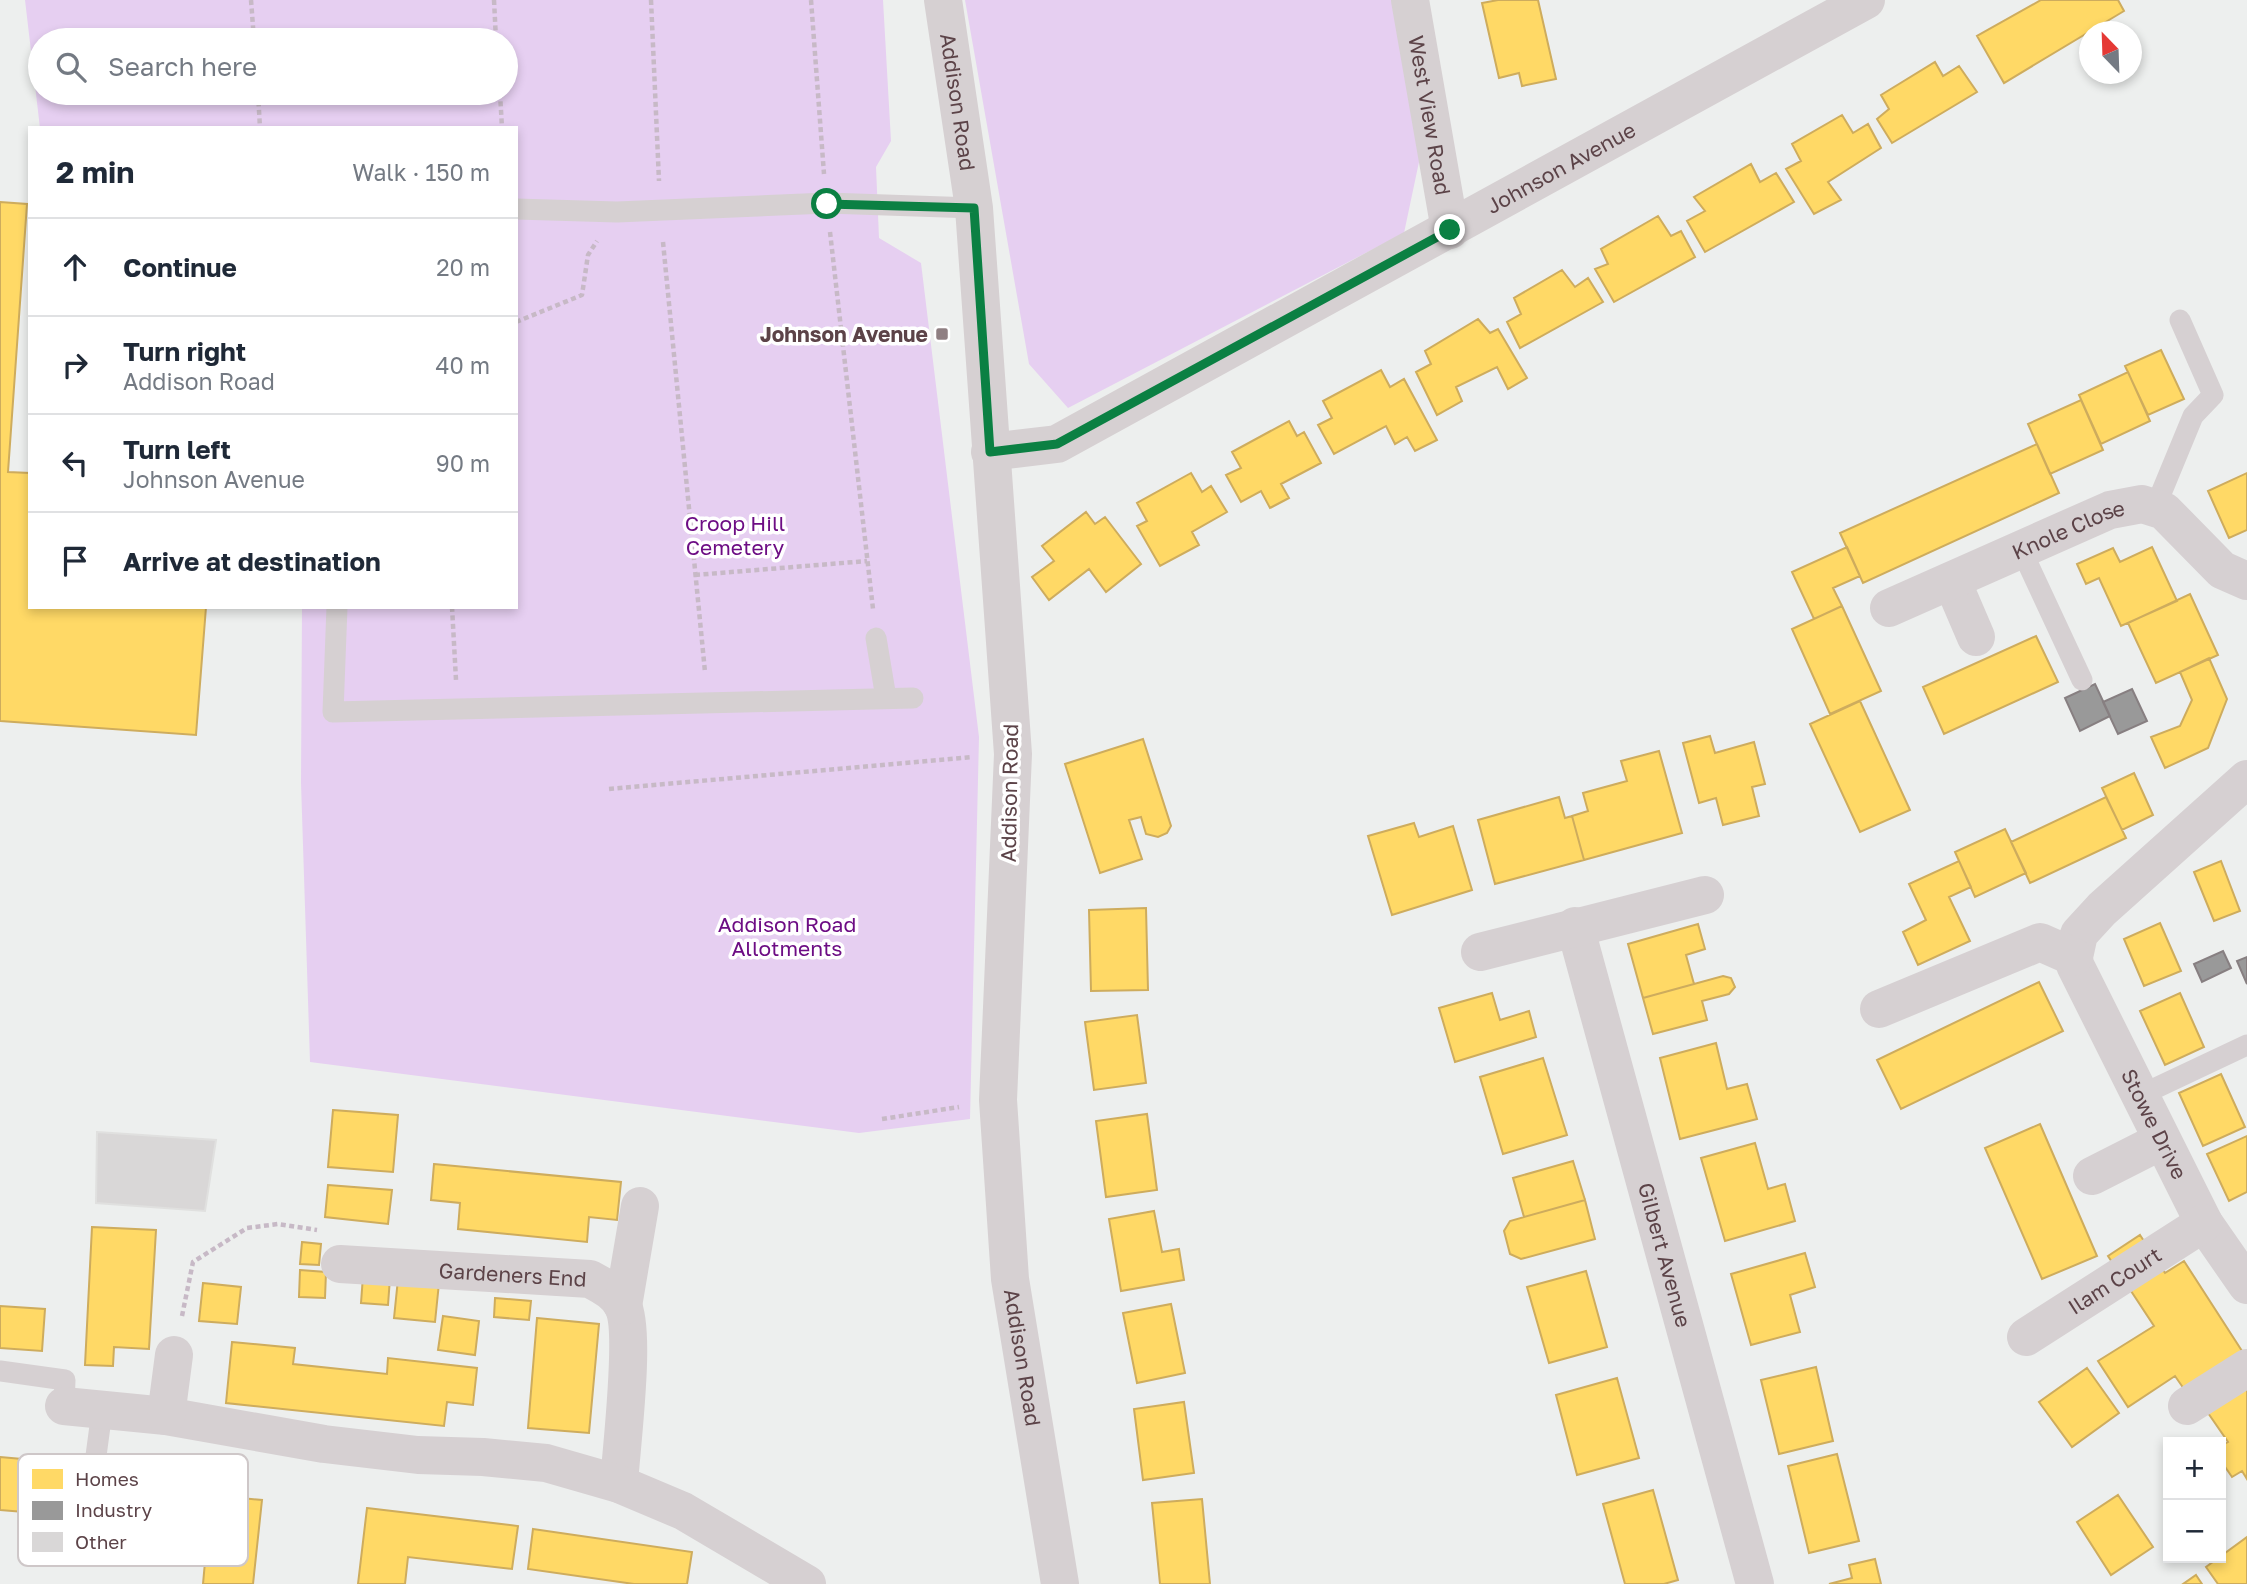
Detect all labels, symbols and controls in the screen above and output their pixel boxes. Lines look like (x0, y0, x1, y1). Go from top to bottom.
north arrow (2079, 21, 2142, 84)
search box (28, 28, 518, 105)
street label: Addison Road (935, 31, 981, 172)
street label: West View Road (1403, 33, 1457, 197)
icon: search (52, 48, 90, 86)
text: Search here (108, 51, 257, 82)
street label: Johnson Avenue (1482, 116, 1640, 219)
text: 2 min (56, 154, 134, 190)
text: Walk · 150 m (352, 158, 490, 186)
route start (811, 188, 842, 219)
route end (1434, 214, 1465, 245)
icon: ahead (56, 248, 94, 286)
text: Continue (123, 252, 237, 283)
text: 20 m (436, 253, 490, 281)
place label: Johnson Avenue (760, 321, 928, 347)
marker: Johnson Avenue (934, 326, 950, 342)
text: Turn right (123, 336, 246, 367)
icon: right (56, 346, 94, 384)
text: 40 m (436, 351, 490, 379)
text: Addison Road (123, 367, 275, 395)
text: Turn left (123, 434, 231, 465)
icon: left (56, 444, 94, 482)
text: 90 m (436, 449, 490, 477)
text: Johnson Avenue (123, 465, 305, 493)
street label: Knole Close (2008, 495, 2127, 565)
park label: Croop Hill Cemetery (685, 510, 785, 560)
icon: arrive (56, 542, 94, 580)
text: Arrive at destination (123, 546, 381, 577)
street label: Addison Road (995, 723, 1023, 863)
park label: Addison Road Allotments (718, 911, 856, 961)
street label: Stowe Drive (2116, 1064, 2193, 1183)
street label: Gilbert Avenue (1633, 1180, 1697, 1330)
street label: Ilam Court (2063, 1241, 2166, 1320)
street label: Gardeners End (438, 1257, 587, 1292)
street label: Addison Road (999, 1287, 1047, 1428)
map controls (2163, 1437, 2226, 1563)
button: + (2163, 1437, 2226, 1500)
legend (18, 1454, 248, 1566)
text: Homes (75, 1467, 139, 1490)
text: Industry (75, 1498, 152, 1521)
button: − (2163, 1500, 2226, 1563)
text: Other (75, 1530, 127, 1553)

